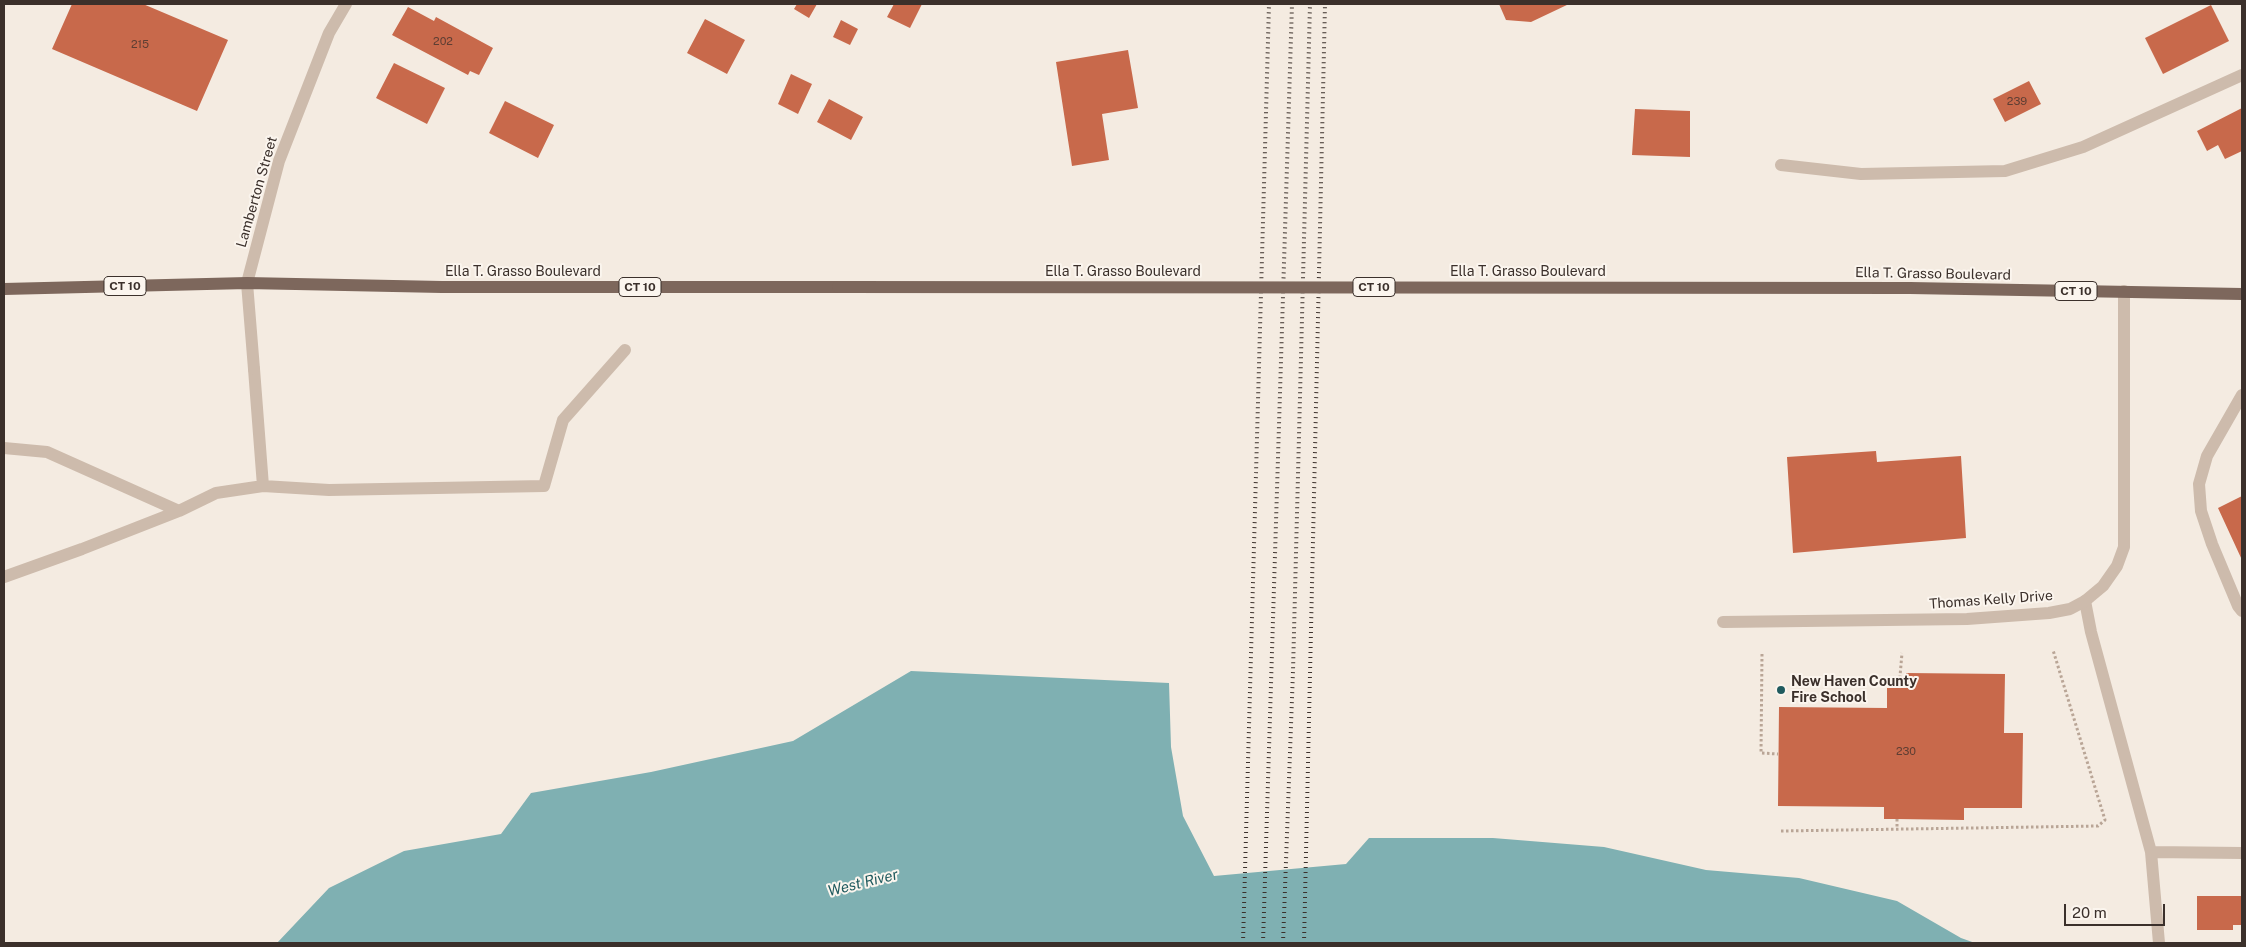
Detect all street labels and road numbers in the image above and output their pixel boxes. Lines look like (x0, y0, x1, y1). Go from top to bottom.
street label: Lamberton Street (233, 135, 281, 249)
street label: Ella T. Grasso Boulevard (445, 264, 601, 280)
street label: Ella T. Grasso Boulevard (1045, 264, 1201, 280)
street label: Ella T. Grasso Boulevard (1450, 264, 1606, 280)
street label: Ella T. Grasso Boulevard (1855, 264, 2011, 284)
road number: CT 10 (104, 276, 146, 296)
road number: CT 10 (619, 278, 661, 296)
road number: CT 10 (1353, 278, 1395, 296)
road number: CT 10 (2055, 282, 2097, 300)
street label: Thomas Kelly Drive (1929, 587, 2053, 613)

